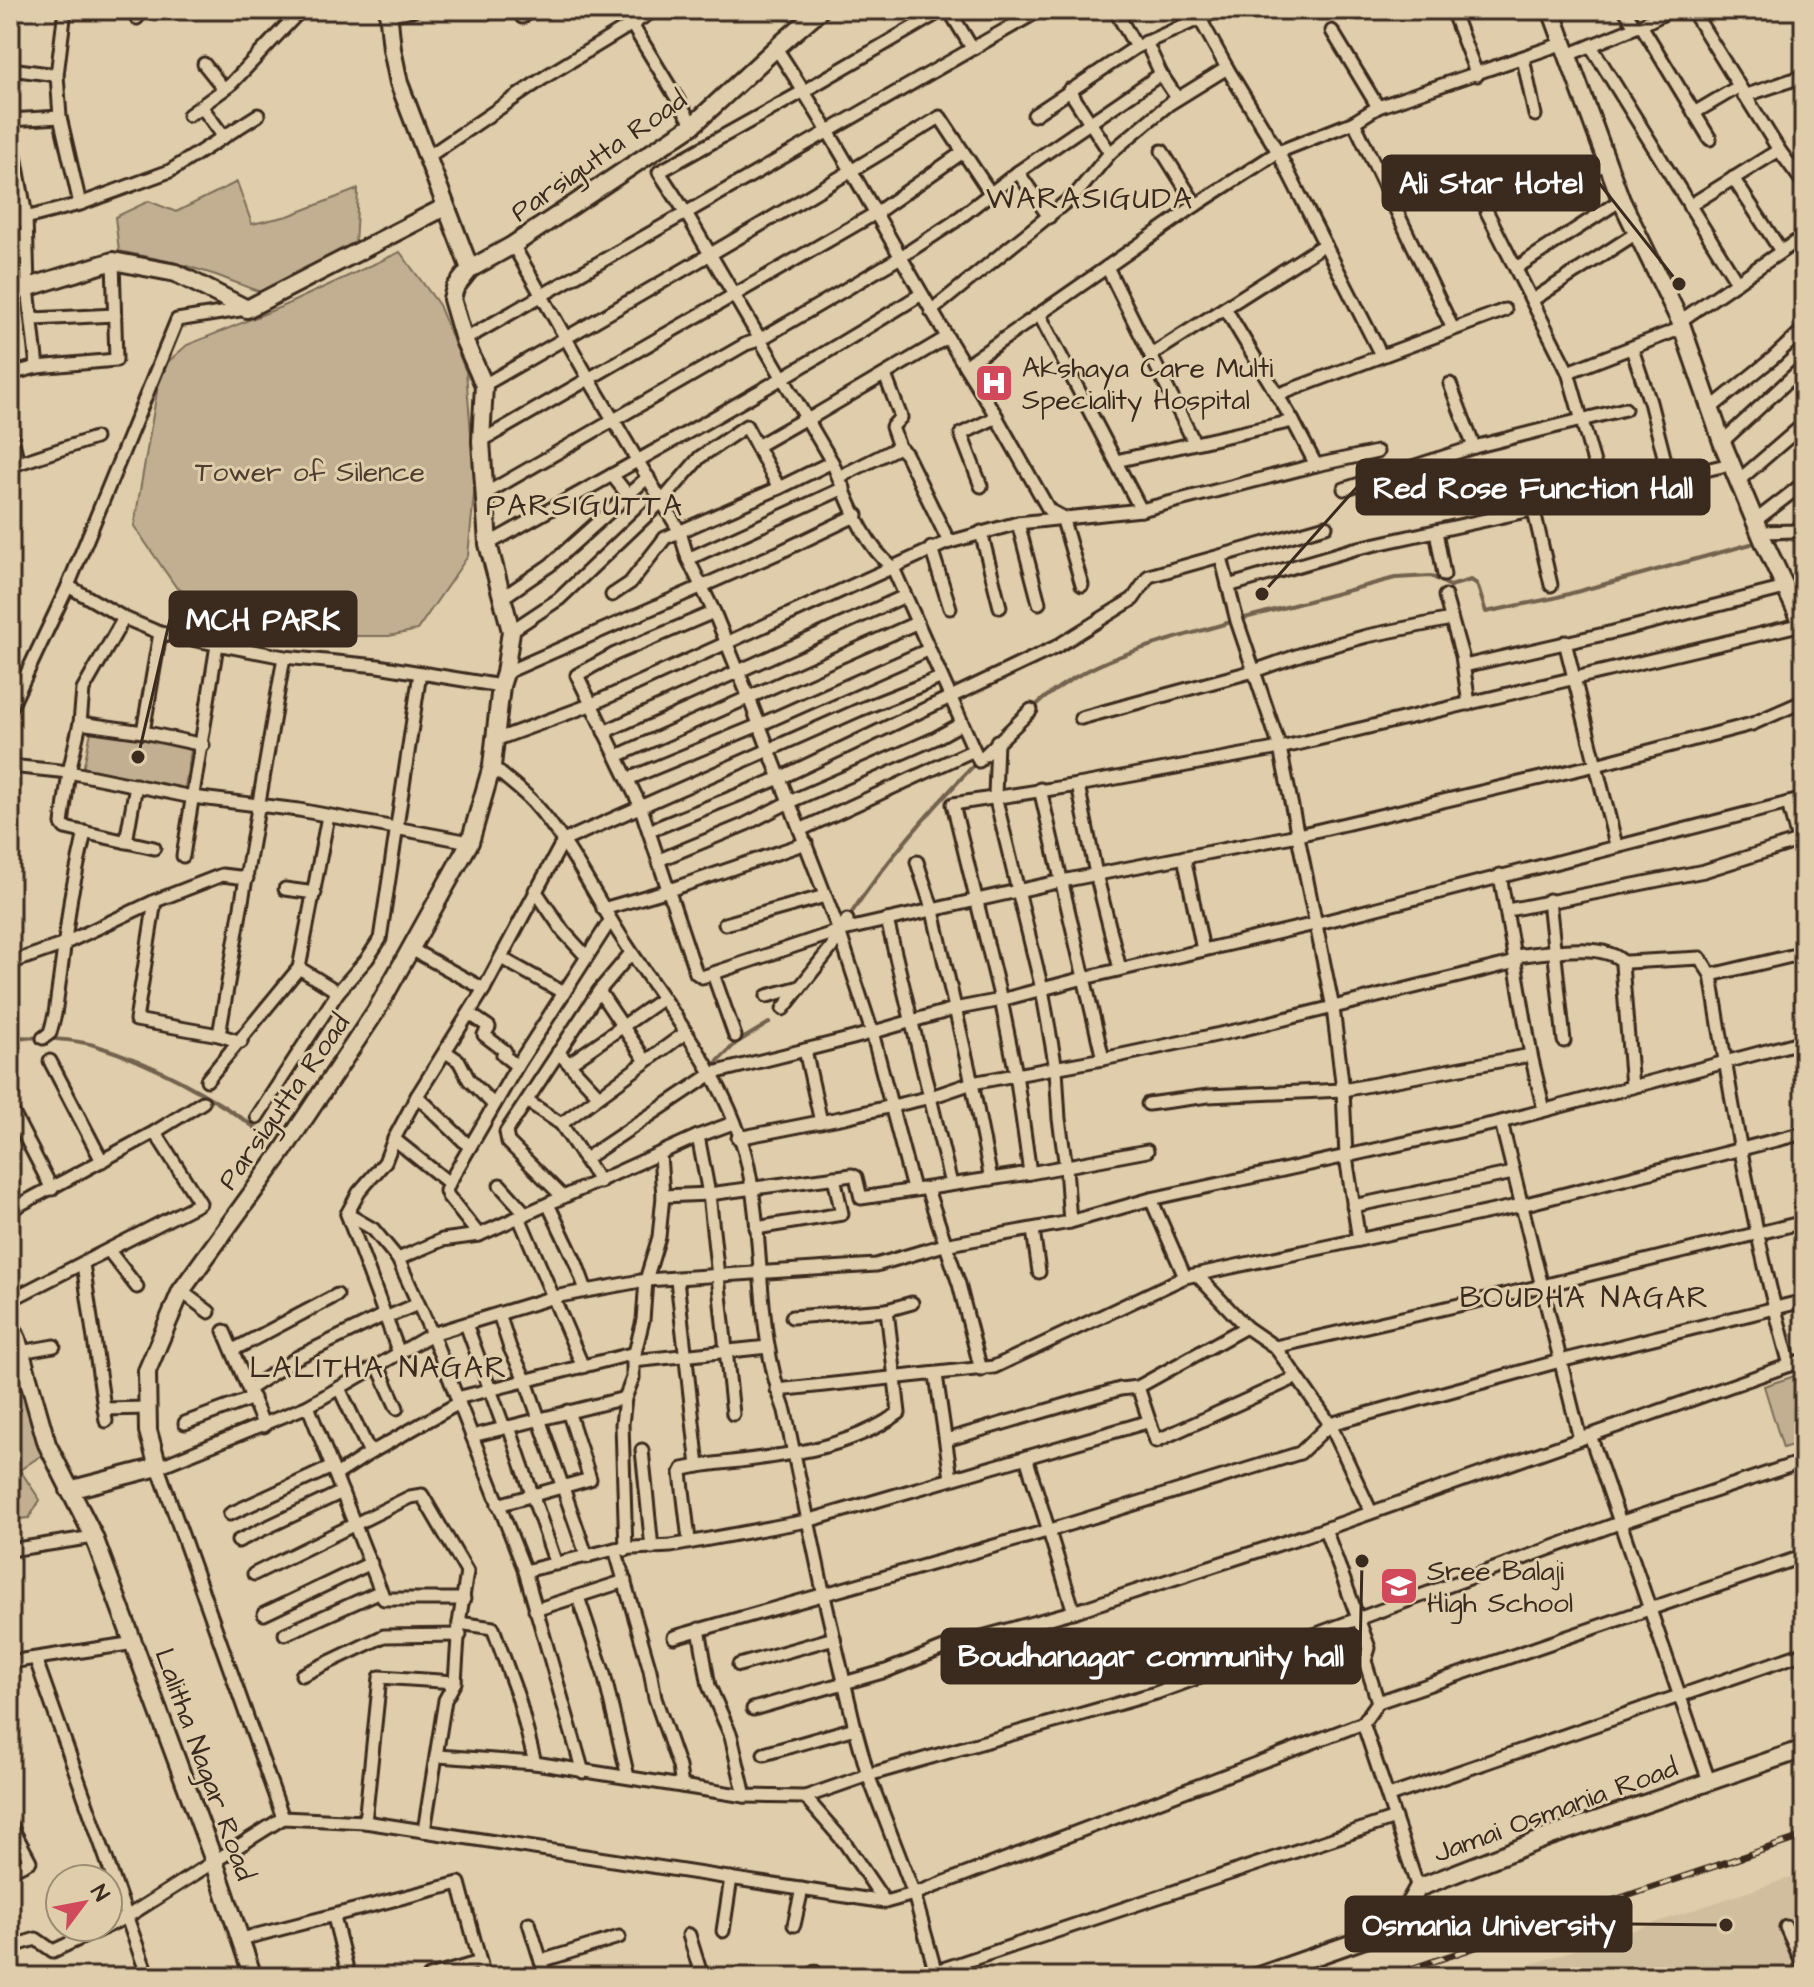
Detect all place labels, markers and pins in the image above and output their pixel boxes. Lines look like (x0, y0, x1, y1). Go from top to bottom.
callout: Ali Star Hotel (1383, 156, 1599, 210)
place label: Akshaya Care Multi Speciality Hospital (1022, 349, 1273, 422)
hospital icon: Akshaya Care Multi Speciality Hospital (973, 362, 1015, 404)
callout: Red Rose Function Hall (1357, 460, 1709, 514)
callout: MCH PARK (170, 592, 356, 646)
place label: Sree Balaji High School (1427, 1552, 1573, 1624)
school or university icon: Sree Balaji High School (1378, 1565, 1420, 1607)
callout: Boudhanagar community hall (942, 1629, 1360, 1683)
callout: Osmania University (1346, 1897, 1631, 1951)

